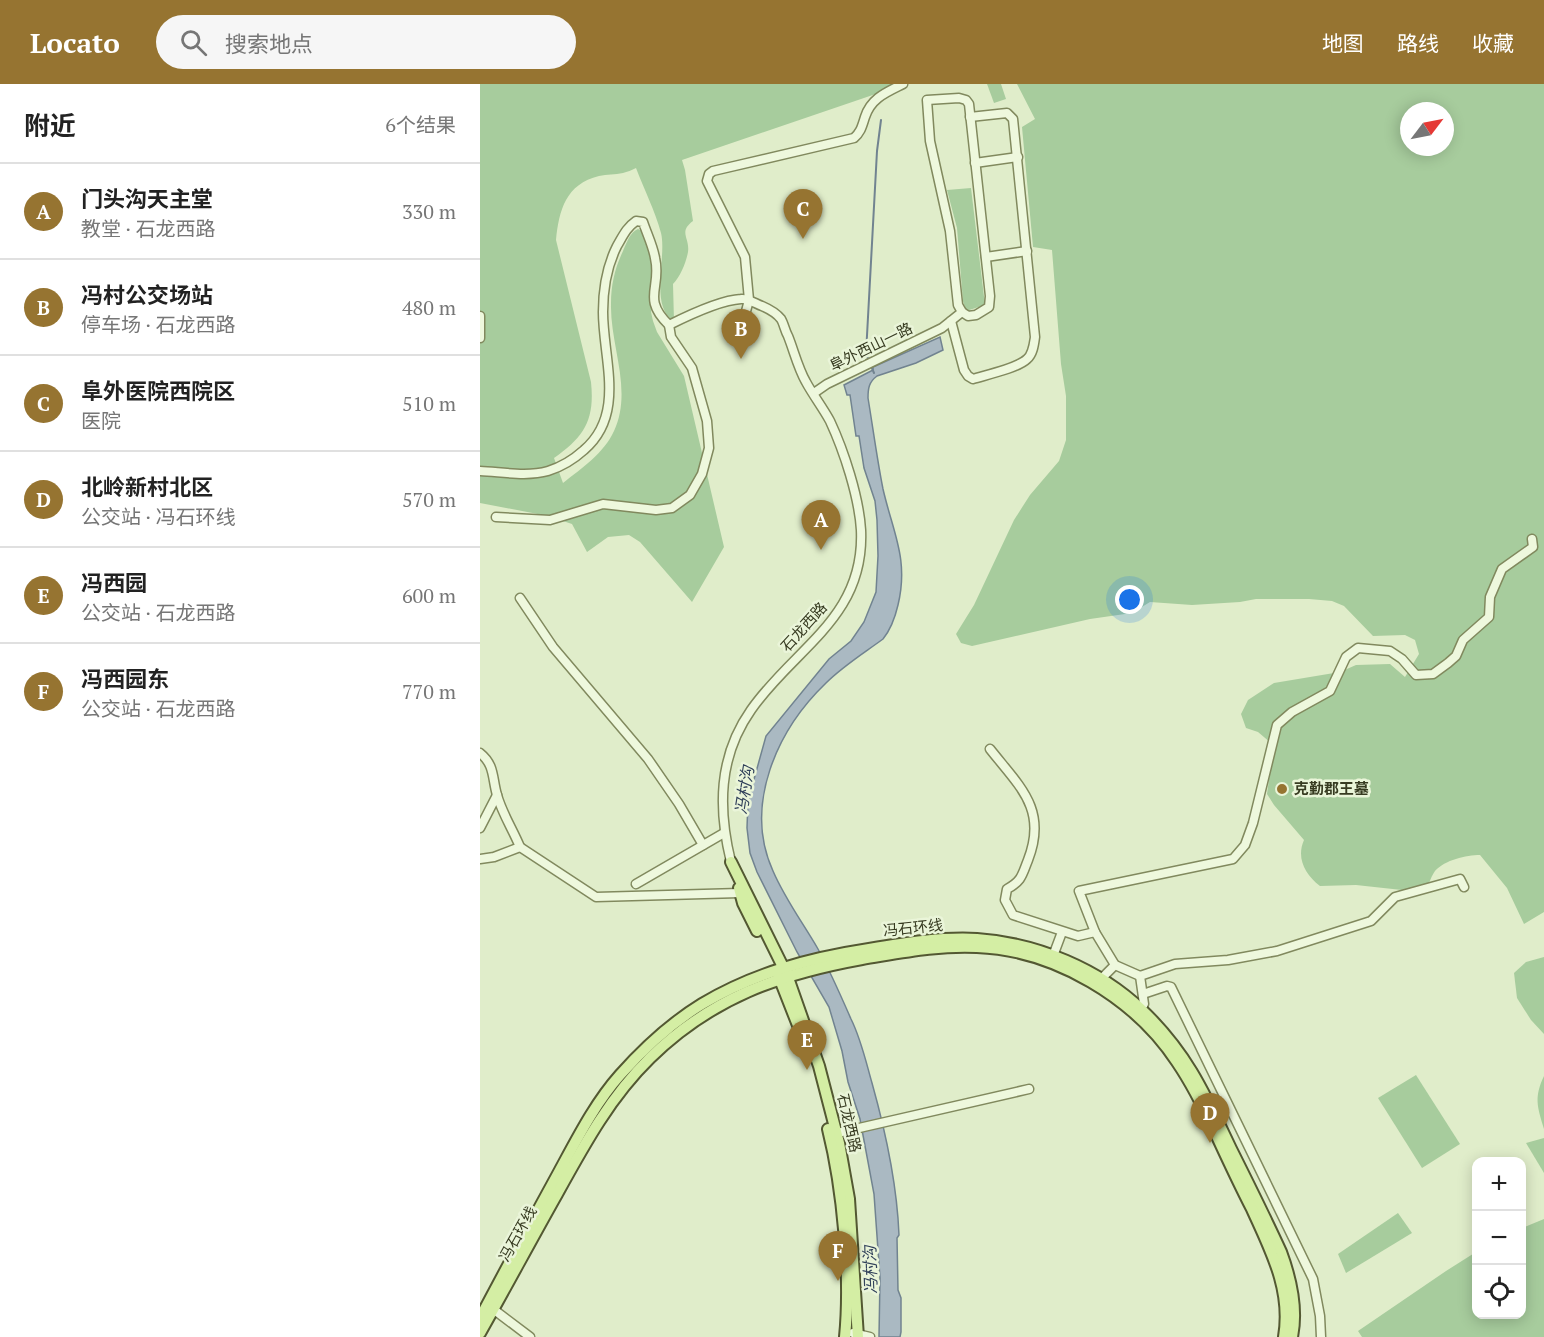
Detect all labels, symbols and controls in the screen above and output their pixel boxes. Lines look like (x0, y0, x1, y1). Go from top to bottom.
search box (156, 15, 576, 69)
text: Locato (30, 24, 120, 61)
icon: search (177, 26, 210, 59)
text: 搜索地点 (225, 29, 313, 58)
text: 地图 (1322, 29, 1364, 57)
text: 路线 (1397, 29, 1439, 57)
text: 收藏 (1472, 29, 1514, 57)
north arrow (1400, 102, 1454, 156)
text: 附近 (24, 108, 76, 142)
text: 6个结果 (385, 111, 456, 138)
text: 门头沟天主堂 (81, 184, 213, 213)
pin: C (784, 190, 822, 239)
text: A (36, 198, 51, 225)
text: 330 m (402, 198, 456, 225)
text: 教堂 · 石龙西路 (81, 215, 216, 242)
text: 冯村公交场站 (81, 280, 213, 309)
text: B (37, 294, 50, 321)
text: 480 m (402, 294, 456, 321)
pin: B (722, 310, 760, 359)
text: 停车场 · 石龙西路 (81, 311, 236, 338)
street label: 阜外西山一路 (826, 317, 915, 375)
text: 阜外医院西院区 (81, 376, 235, 405)
text: C (37, 390, 50, 417)
text: 510 m (402, 390, 456, 417)
text: 医院 (81, 407, 121, 434)
text: 北岭新村北区 (81, 472, 213, 501)
text: D (36, 486, 51, 513)
text: 570 m (402, 486, 456, 513)
pin: A (802, 500, 840, 550)
text: 公交站 · 冯石环线 (81, 503, 236, 530)
text: 冯西园 (81, 568, 147, 597)
text: E (37, 582, 50, 609)
text: 600 m (402, 582, 456, 609)
your location (1115, 585, 1144, 614)
street label: 石龙西路 (776, 597, 831, 655)
text: 公交站 · 石龙西路 (81, 599, 236, 626)
text: 冯西园东 (81, 664, 169, 693)
text: F (38, 678, 49, 705)
text: 770 m (402, 678, 456, 705)
text: 公交站 · 石龙西路 (81, 695, 236, 722)
water label: 冯村沟 (729, 763, 759, 815)
place label: 克勤郡王墓 (1294, 778, 1369, 798)
marker: 克勤郡王墓 (1275, 782, 1289, 796)
street label: 冯石环线 (882, 914, 944, 940)
pin: E (788, 1020, 826, 1070)
street label: 石龙西路 (833, 1091, 866, 1154)
pin: D (1190, 1094, 1230, 1143)
map controls (1472, 1157, 1526, 1319)
button: + (1472, 1157, 1526, 1211)
street label: 冯石环线 (494, 1202, 540, 1265)
button: − (1472, 1211, 1526, 1265)
pin: F (818, 1232, 858, 1281)
water label: 冯村沟 (858, 1244, 882, 1294)
button: locate (1472, 1265, 1526, 1319)

